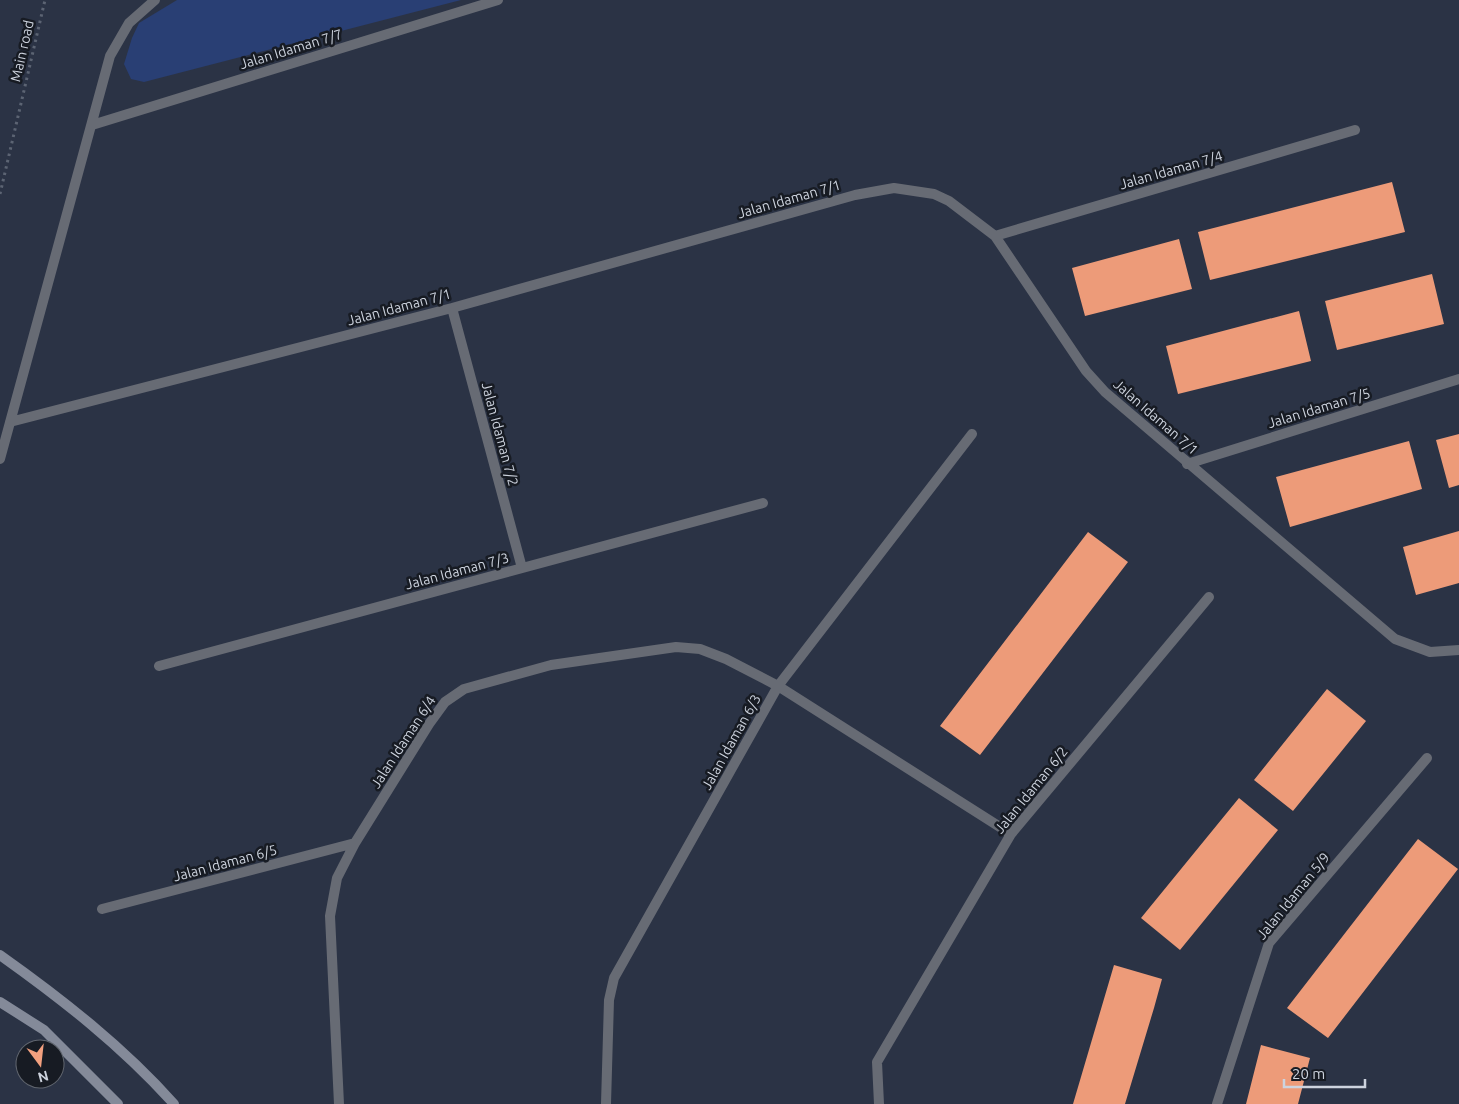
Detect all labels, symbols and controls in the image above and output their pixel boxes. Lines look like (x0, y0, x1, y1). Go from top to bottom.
street label: Main road (7, 19, 37, 83)
street label: Jalan Idaman 7/7 (238, 26, 344, 72)
street label: Jalan Idaman 7/4 (1118, 148, 1225, 192)
street label: Jalan Idaman 7/1 (736, 177, 842, 221)
street label: Jalan Idaman 7/1 (345, 285, 453, 329)
street label: Jalan Idaman 7/1 (1111, 376, 1201, 458)
street label: Jalan Idaman 7/2 (478, 380, 522, 488)
street label: Jalan Idaman 7/5 (1266, 385, 1372, 431)
street label: Jalan Idaman 7/3 (403, 549, 511, 593)
street label: Jalan Idaman 6/3 (698, 692, 764, 792)
street label: Jalan Idaman 6/4 (367, 693, 439, 791)
street label: Jalan Idaman 6/2 (991, 744, 1071, 836)
street label: Jalan Idaman 6/5 (171, 841, 279, 885)
street label: Jalan Idaman 5/9 (1253, 850, 1333, 942)
north arrow (15, 1039, 65, 1089)
scale bar (1284, 1056, 1365, 1088)
text: 20 m (1292, 1065, 1325, 1082)
text: N (36, 1067, 50, 1086)

